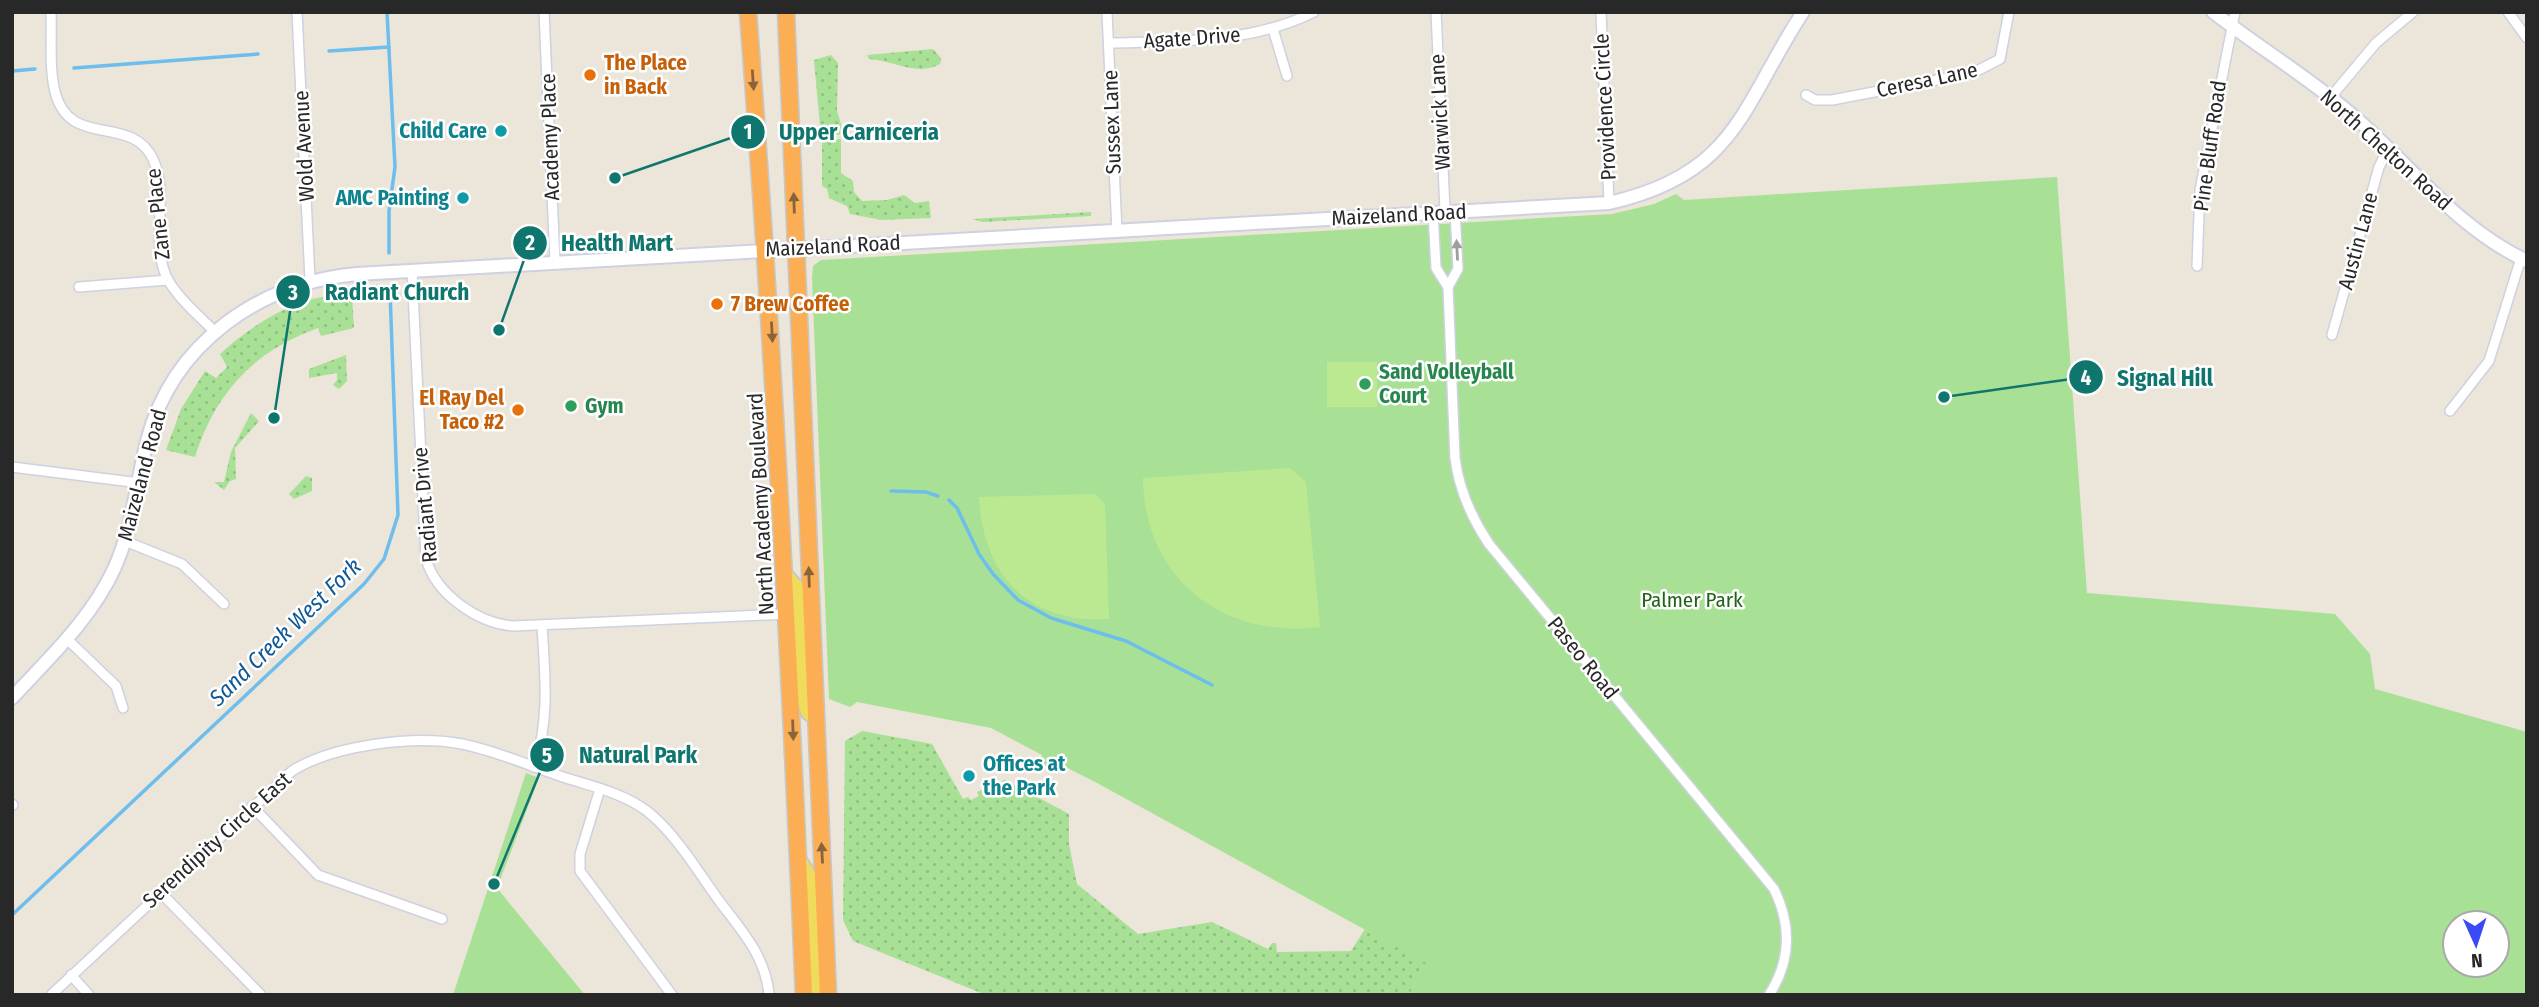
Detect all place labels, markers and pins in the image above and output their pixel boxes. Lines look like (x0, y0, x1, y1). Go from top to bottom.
place label: The Place in Back (604, 50, 687, 100)
marker: The Place in Back (582, 67, 598, 83)
callout: Upper Carniceria (730, 110, 953, 154)
place label: Child Care (399, 118, 487, 144)
marker: Child Care (493, 123, 509, 139)
place label: AMC Painting (335, 185, 450, 211)
marker: AMC Painting (455, 190, 471, 206)
callout: Health Mart (512, 221, 687, 265)
callout: Radiant Church (276, 270, 483, 314)
place label: 7 Brew Coffee (731, 291, 850, 317)
marker: 7 Brew Coffee (709, 296, 725, 312)
callout: Signal Hill (2068, 355, 2227, 399)
place label: Sand Volleyball Court (1379, 359, 1514, 409)
marker: Sand Volleyball Court (1357, 376, 1373, 392)
place label: El Ray Del Taco #2 (419, 385, 504, 435)
place label: Gym (585, 393, 623, 419)
marker: Gym (563, 398, 579, 414)
marker: El Ray Del Taco #2 (510, 402, 526, 418)
callout: Natural Park (530, 733, 711, 777)
place label: Offices at the Park (983, 751, 1066, 801)
marker: Offices at the Park (961, 768, 977, 784)

